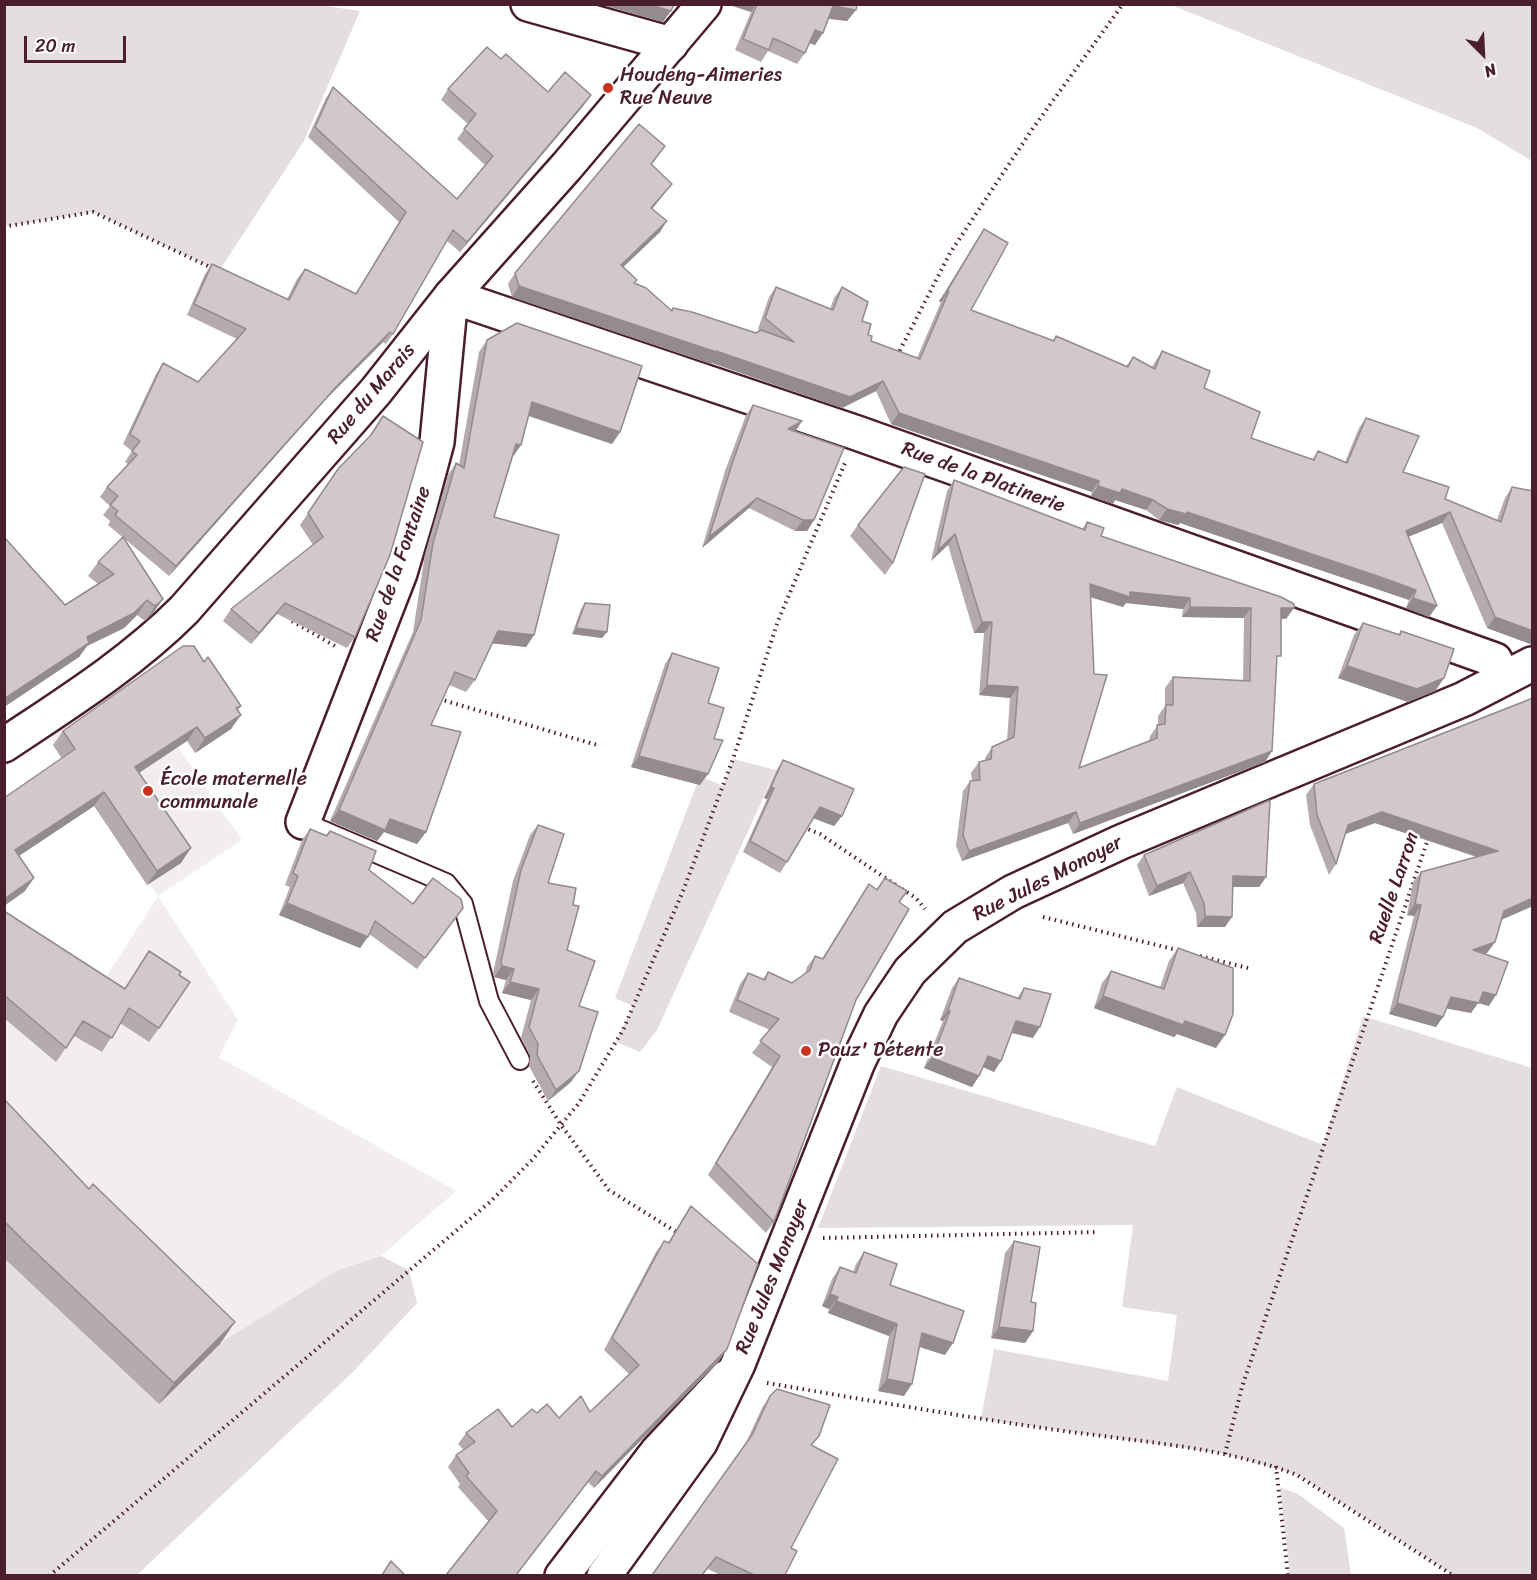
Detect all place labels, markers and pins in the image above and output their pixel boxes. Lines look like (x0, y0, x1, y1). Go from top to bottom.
place label: Houdeng-Aimeries Rue Neuve (620, 64, 782, 111)
marker: Houdeng-Aimeries Rue Neuve (601, 81, 615, 95)
place label: École maternelle communale (160, 768, 307, 815)
marker: École maternelle communale (141, 784, 155, 798)
place label: Pauz' Détente (818, 1039, 943, 1063)
marker: Pauz' Détente (799, 1044, 813, 1058)

